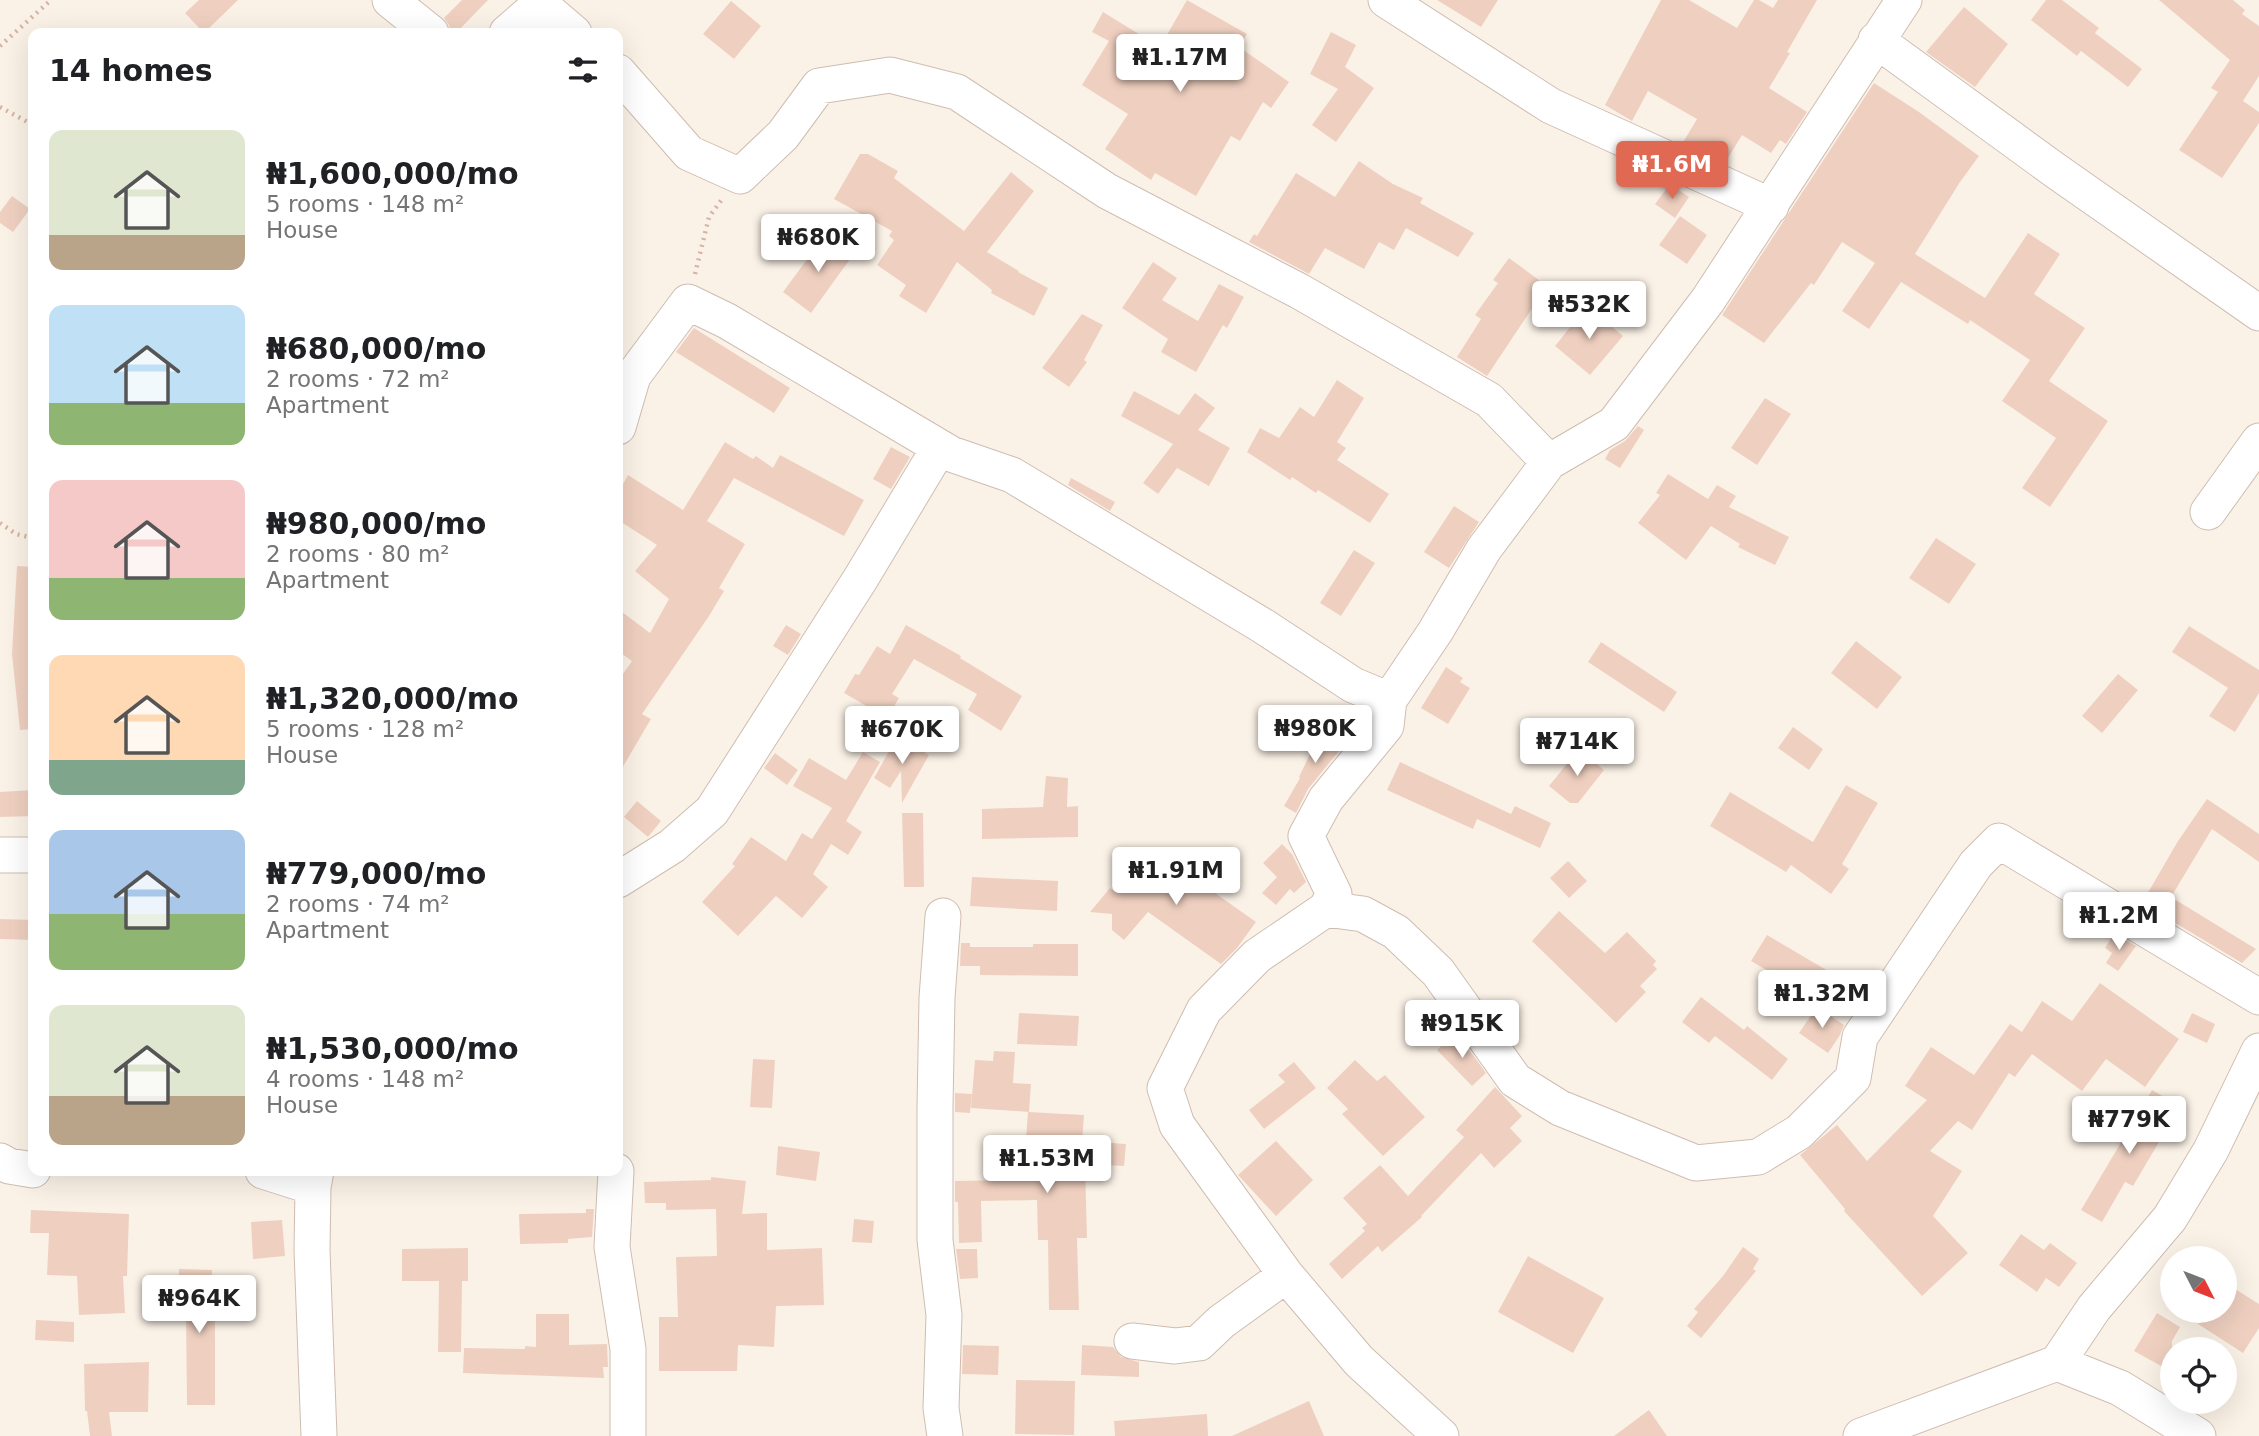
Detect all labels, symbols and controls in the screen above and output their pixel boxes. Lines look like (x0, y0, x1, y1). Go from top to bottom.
pin: ₦1.17M (1123, 34, 1237, 94)
text: ₦1.17M (1132, 44, 1228, 70)
icon: filters (564, 51, 602, 89)
text: 14 homes (49, 53, 213, 88)
pin: ₦1.6M (1623, 142, 1721, 201)
text: ₦1.6M (1632, 151, 1712, 177)
text: ₦1,600,000/mo (266, 156, 519, 191)
icon: home (105, 158, 189, 242)
text: 5 rooms · 148 m² (266, 191, 464, 217)
pin: ₦680K (769, 215, 867, 274)
text: House (266, 217, 338, 243)
text: ₦680K (777, 224, 859, 250)
pin: ₦532K (1540, 282, 1638, 341)
text: ₦532K (1548, 291, 1630, 317)
text: ₦680,000/mo (266, 331, 486, 366)
icon: home (105, 333, 189, 417)
text: 2 rooms · 72 m² (266, 366, 450, 392)
text: Apartment (266, 392, 389, 418)
text: ₦980,000/mo (266, 506, 486, 541)
icon: home (105, 508, 189, 592)
text: 2 rooms · 80 m² (266, 541, 450, 567)
text: Apartment (266, 567, 389, 593)
text: ₦1,320,000/mo (266, 681, 519, 716)
icon: home (105, 683, 189, 767)
pin: ₦670K (853, 706, 951, 766)
pin: ₦980K (1266, 706, 1364, 765)
text: ₦980K (1274, 715, 1356, 741)
text: 5 rooms · 128 m² (266, 716, 464, 742)
text: ₦670K (861, 716, 943, 742)
pin: ₦714K (1528, 718, 1626, 778)
text: ₦714K (1536, 728, 1618, 754)
text: House (266, 742, 338, 768)
pin: ₦1.91M (1119, 848, 1233, 907)
text: ₦779,000/mo (266, 856, 486, 891)
text: ₦1.91M (1128, 857, 1224, 883)
icon: home (105, 858, 189, 942)
text: 2 rooms · 74 m² (266, 891, 450, 917)
pin: ₦1.2M (2070, 892, 2168, 952)
text: ₦1.2M (2079, 902, 2159, 928)
text: Apartment (266, 917, 389, 943)
pin: ₦1.32M (1765, 970, 1879, 1030)
text: ₦1.32M (1774, 980, 1870, 1006)
pin: ₦915K (1413, 1000, 1511, 1060)
text: ₦915K (1421, 1010, 1503, 1036)
text: ₦1,530,000/mo (266, 1031, 519, 1066)
icon: home (105, 1033, 189, 1117)
text: 4 rooms · 148 m² (266, 1066, 464, 1092)
text: House (266, 1092, 338, 1118)
pin: ₦779K (2080, 1096, 2178, 1156)
text: ₦779K (2088, 1106, 2170, 1132)
pin: ₦1.53M (990, 1136, 1104, 1195)
text: ₦1.53M (999, 1145, 1095, 1171)
north arrow (2160, 1246, 2236, 1323)
map controls (2160, 1246, 2237, 1414)
pin: ₦964K (150, 1276, 248, 1335)
text: ₦964K (158, 1285, 240, 1311)
button: locate (2160, 1337, 2237, 1414)

